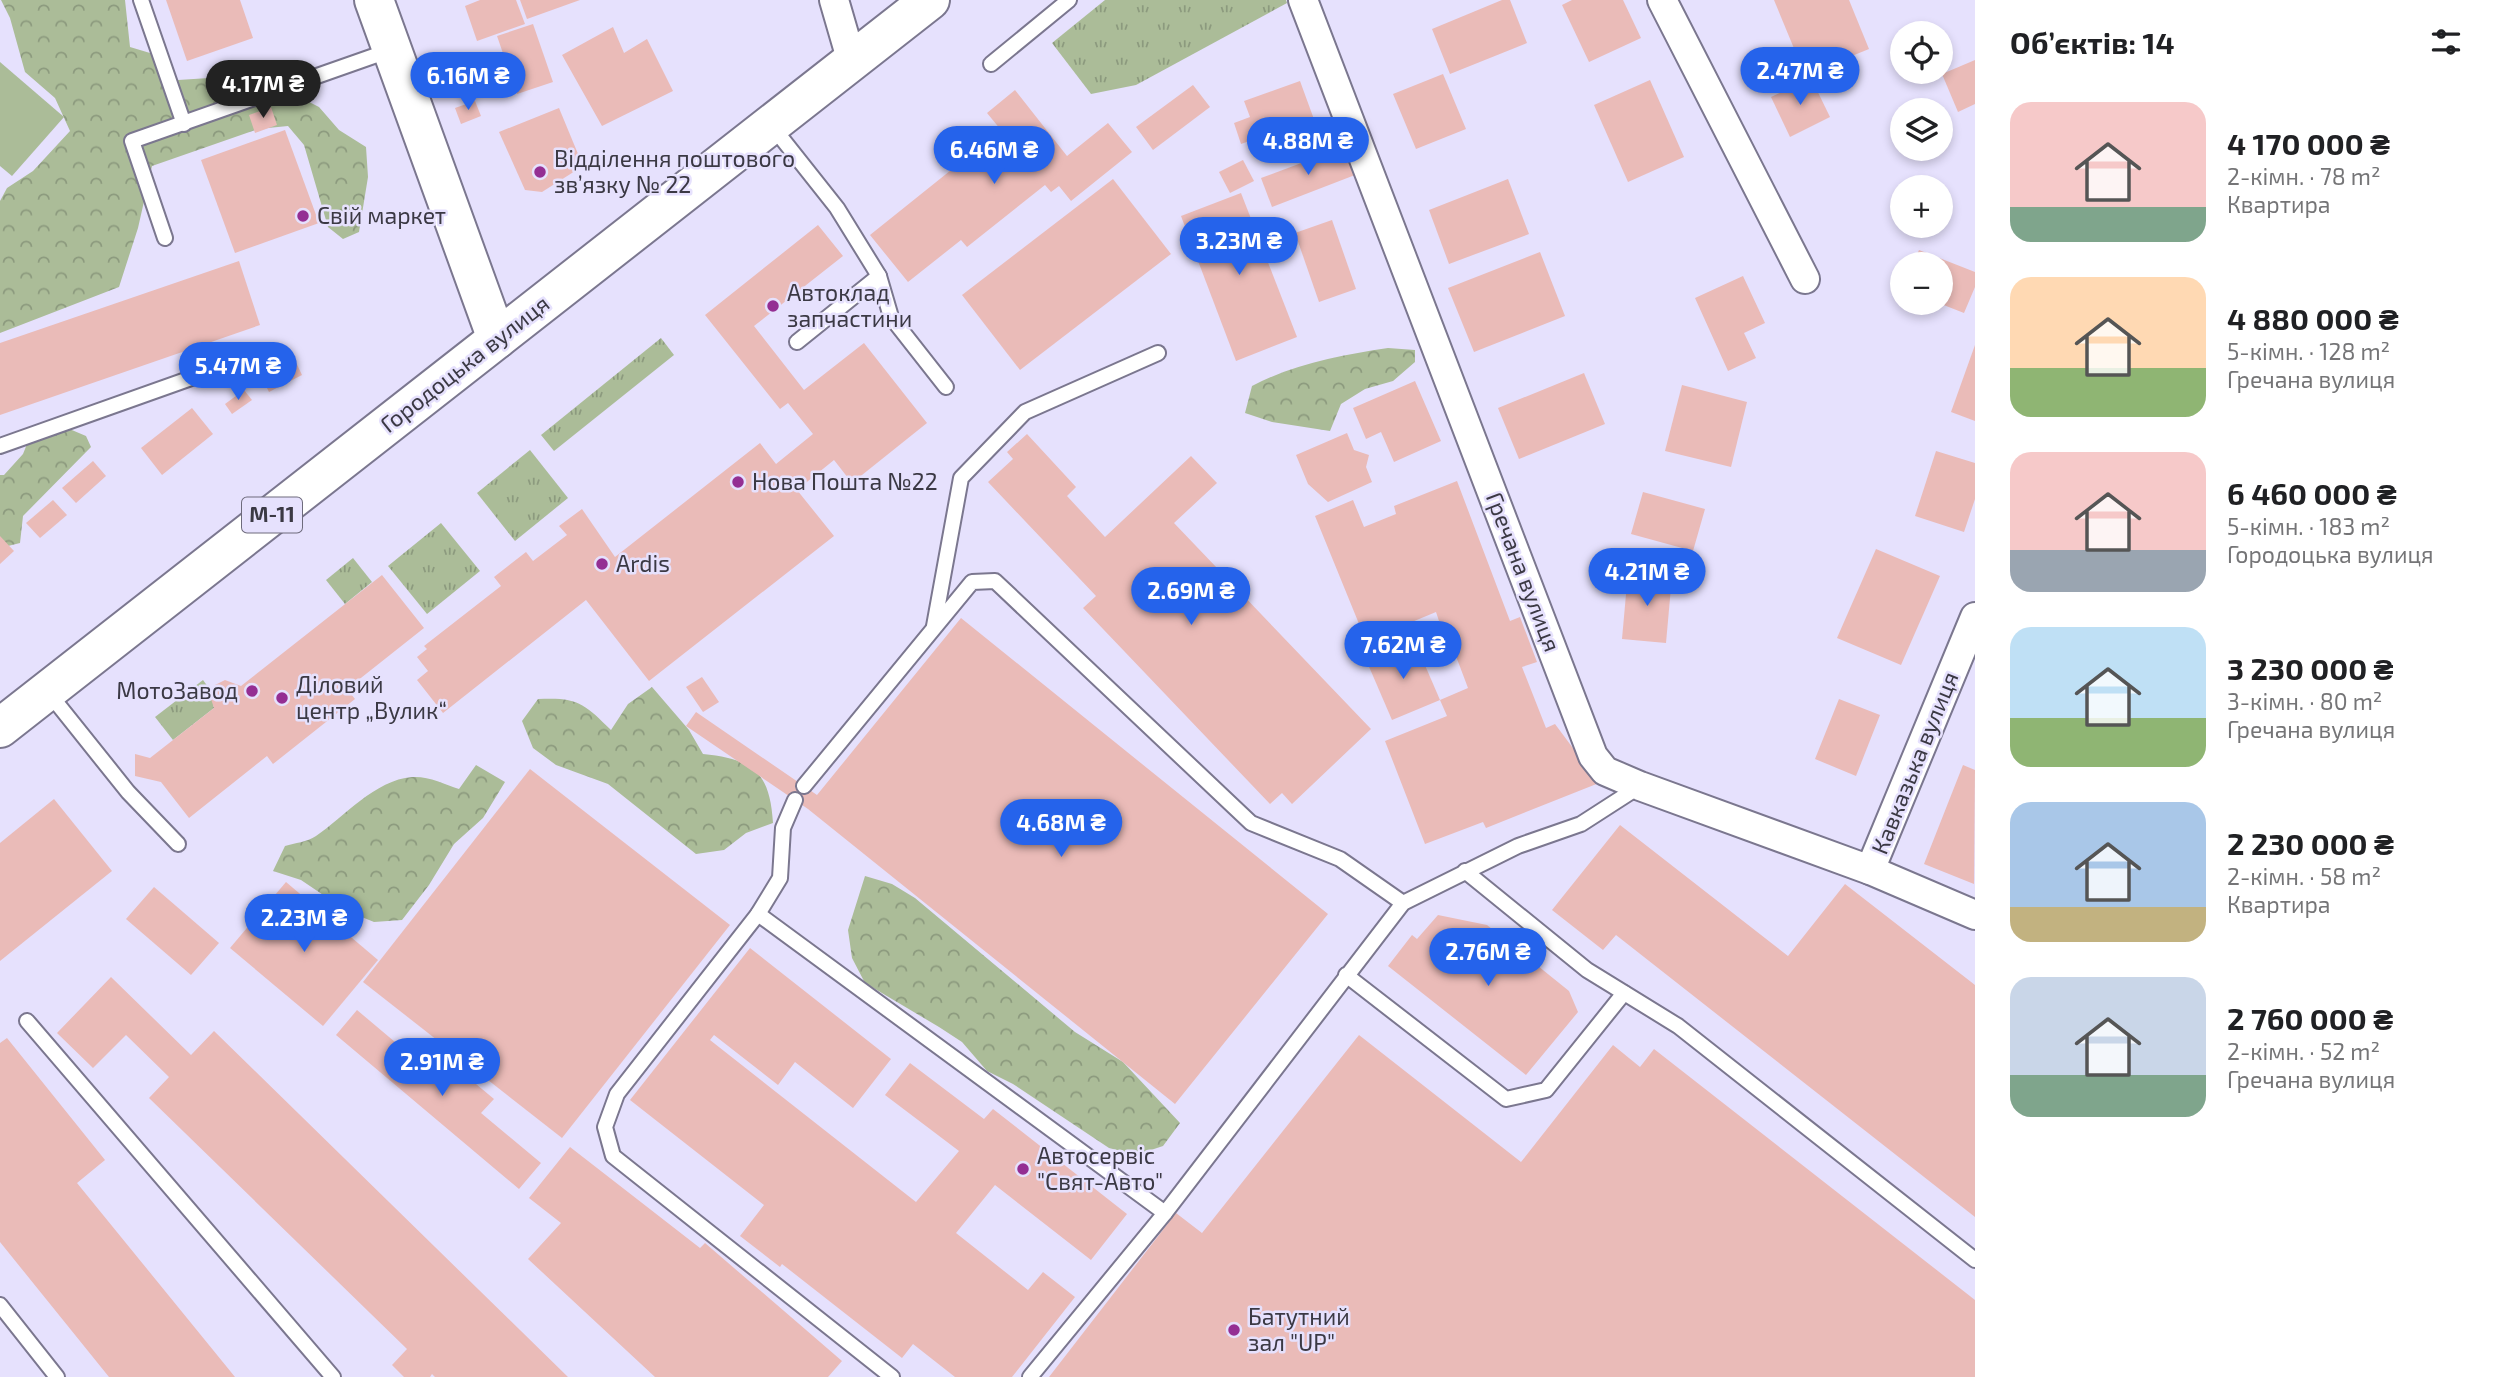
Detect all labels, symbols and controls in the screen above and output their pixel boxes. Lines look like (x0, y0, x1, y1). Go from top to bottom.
map controls (1890, 21, 1953, 315)
button: locate (1890, 21, 1953, 84)
icon: filters (2427, 23, 2465, 61)
text: Об’єктів: 14 (2010, 24, 2175, 60)
pin: 2.47M ₴ (1735, 48, 1865, 107)
pin: 6.16M ₴ (403, 52, 533, 112)
text: 2.47M ₴ (1756, 56, 1844, 84)
pin: 4.17M ₴ (198, 60, 328, 120)
text: 6.16M ₴ (426, 61, 510, 89)
text: 4.17M ₴ (222, 69, 304, 97)
button: layers (1890, 98, 1953, 161)
pin: 4.88M ₴ (1243, 118, 1373, 177)
text: 4 170 000 ₴ (2227, 125, 2390, 161)
text: 4.88M ₴ (1263, 126, 1353, 154)
pin: 6.46M ₴ (929, 127, 1059, 186)
icon: home (2066, 130, 2150, 214)
text: 6.46M ₴ (950, 135, 1038, 163)
place label: Відділення поштового зв’язку № 22 (554, 144, 795, 199)
text: 2-кімн. · 78 m² (2227, 162, 2380, 190)
marker: Відділення поштового зв’язку № 22 (532, 164, 548, 180)
button: + (1890, 175, 1953, 238)
text: Квартира (2227, 190, 2331, 218)
place label: Свій маркет (317, 201, 446, 229)
marker: Свій маркет (295, 208, 311, 224)
pin: 3.23M ₴ (1174, 218, 1304, 277)
text: 3.23M ₴ (1196, 226, 1282, 254)
button: − (1890, 252, 1953, 315)
place label: Автоклад запчастини (787, 278, 912, 332)
street label: Городоцька вулиця (374, 289, 555, 439)
marker: Автоклад запчастини (765, 298, 781, 314)
text: 4 880 000 ₴ (2227, 300, 2399, 336)
icon: home (2066, 305, 2150, 389)
text: 5-кімн. · 128 m² (2227, 337, 2390, 365)
pin: 5.47M ₴ (173, 342, 303, 402)
text: 5.47M ₴ (195, 351, 281, 379)
text: Гречана вулиця (2227, 365, 2395, 393)
place label: Нова Пошта №22 (752, 467, 938, 495)
marker: Нова Пошта №22 (730, 474, 746, 490)
text: 6 460 000 ₴ (2227, 475, 2397, 511)
icon: home (2066, 480, 2150, 564)
street label: Гречана вулиця (1480, 488, 1567, 656)
road number: М-11 (242, 498, 302, 532)
text: 5-кімн. · 183 m² (2227, 512, 2390, 540)
text: Городоцька вулиця (2227, 540, 2434, 568)
pin: 4.21M ₴ (1582, 548, 1712, 608)
place label: Ardis (616, 549, 670, 577)
marker: Ardis (594, 556, 610, 572)
text: 4.21M ₴ (1605, 557, 1689, 585)
pin: 2.69M ₴ (1126, 568, 1256, 627)
text: 2.69M ₴ (1147, 576, 1235, 604)
pin: 7.62M ₴ (1338, 622, 1468, 681)
text: 7.62M ₴ (1360, 630, 1446, 658)
text: 3 230 000 ₴ (2227, 650, 2394, 686)
icon: home (2066, 655, 2150, 739)
street label: Кавказька вулиця (1865, 667, 1964, 858)
place label: Діловий центр „Вулик“ (296, 670, 447, 725)
place label: МотоЗавод (116, 676, 238, 704)
marker: МотоЗавод (244, 683, 260, 699)
text: 3-кімн. · 80 m² (2227, 687, 2382, 715)
marker: Діловий центр „Вулик“ (274, 690, 290, 706)
text: Гречана вулиця (2227, 715, 2395, 743)
pin: 4.68M ₴ (996, 800, 1126, 859)
text: 4.68M ₴ (1016, 808, 1106, 836)
text: 2 230 000 ₴ (2227, 825, 2394, 861)
icon: home (2066, 830, 2150, 914)
text: 2-кімн. · 58 m² (2227, 862, 2381, 890)
text: Квартира (2227, 890, 2331, 918)
pin: 2.23M ₴ (239, 894, 369, 954)
text: 2.23M ₴ (261, 903, 347, 931)
pin: 2.76M ₴ (1423, 928, 1553, 988)
text: 2.76M ₴ (1445, 937, 1531, 965)
text: 2 760 000 ₴ (2227, 1000, 2393, 1036)
icon: home (2066, 1005, 2150, 1089)
text: 2-кімн. · 52 m² (2227, 1037, 2380, 1065)
pin: 2.91M ₴ (377, 1038, 507, 1098)
text: 2.91M ₴ (400, 1047, 484, 1075)
text: Гречана вулиця (2227, 1065, 2395, 1093)
place label: Автосервіс "Свят-Авто" (1037, 1141, 1163, 1195)
marker: Автосервіс "Свят-Авто" (1015, 1161, 1031, 1177)
place label: Батутний зал "UP" (1248, 1302, 1350, 1356)
marker: Батутний зал "UP" (1226, 1322, 1242, 1338)

